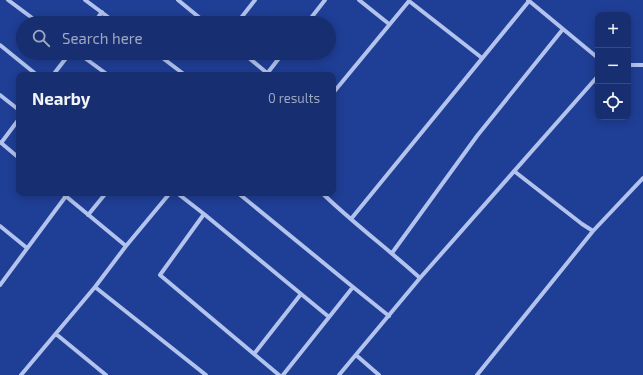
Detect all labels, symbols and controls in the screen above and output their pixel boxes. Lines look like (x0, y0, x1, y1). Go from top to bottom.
map controls (595, 12, 631, 120)
button: + (595, 12, 631, 48)
search box (16, 16, 336, 60)
icon: search (30, 27, 52, 49)
text: Search here (62, 29, 143, 47)
button: − (595, 48, 631, 84)
button: locate (595, 84, 631, 120)
text: Nearby (32, 88, 90, 108)
text: 0 results (268, 90, 320, 106)

